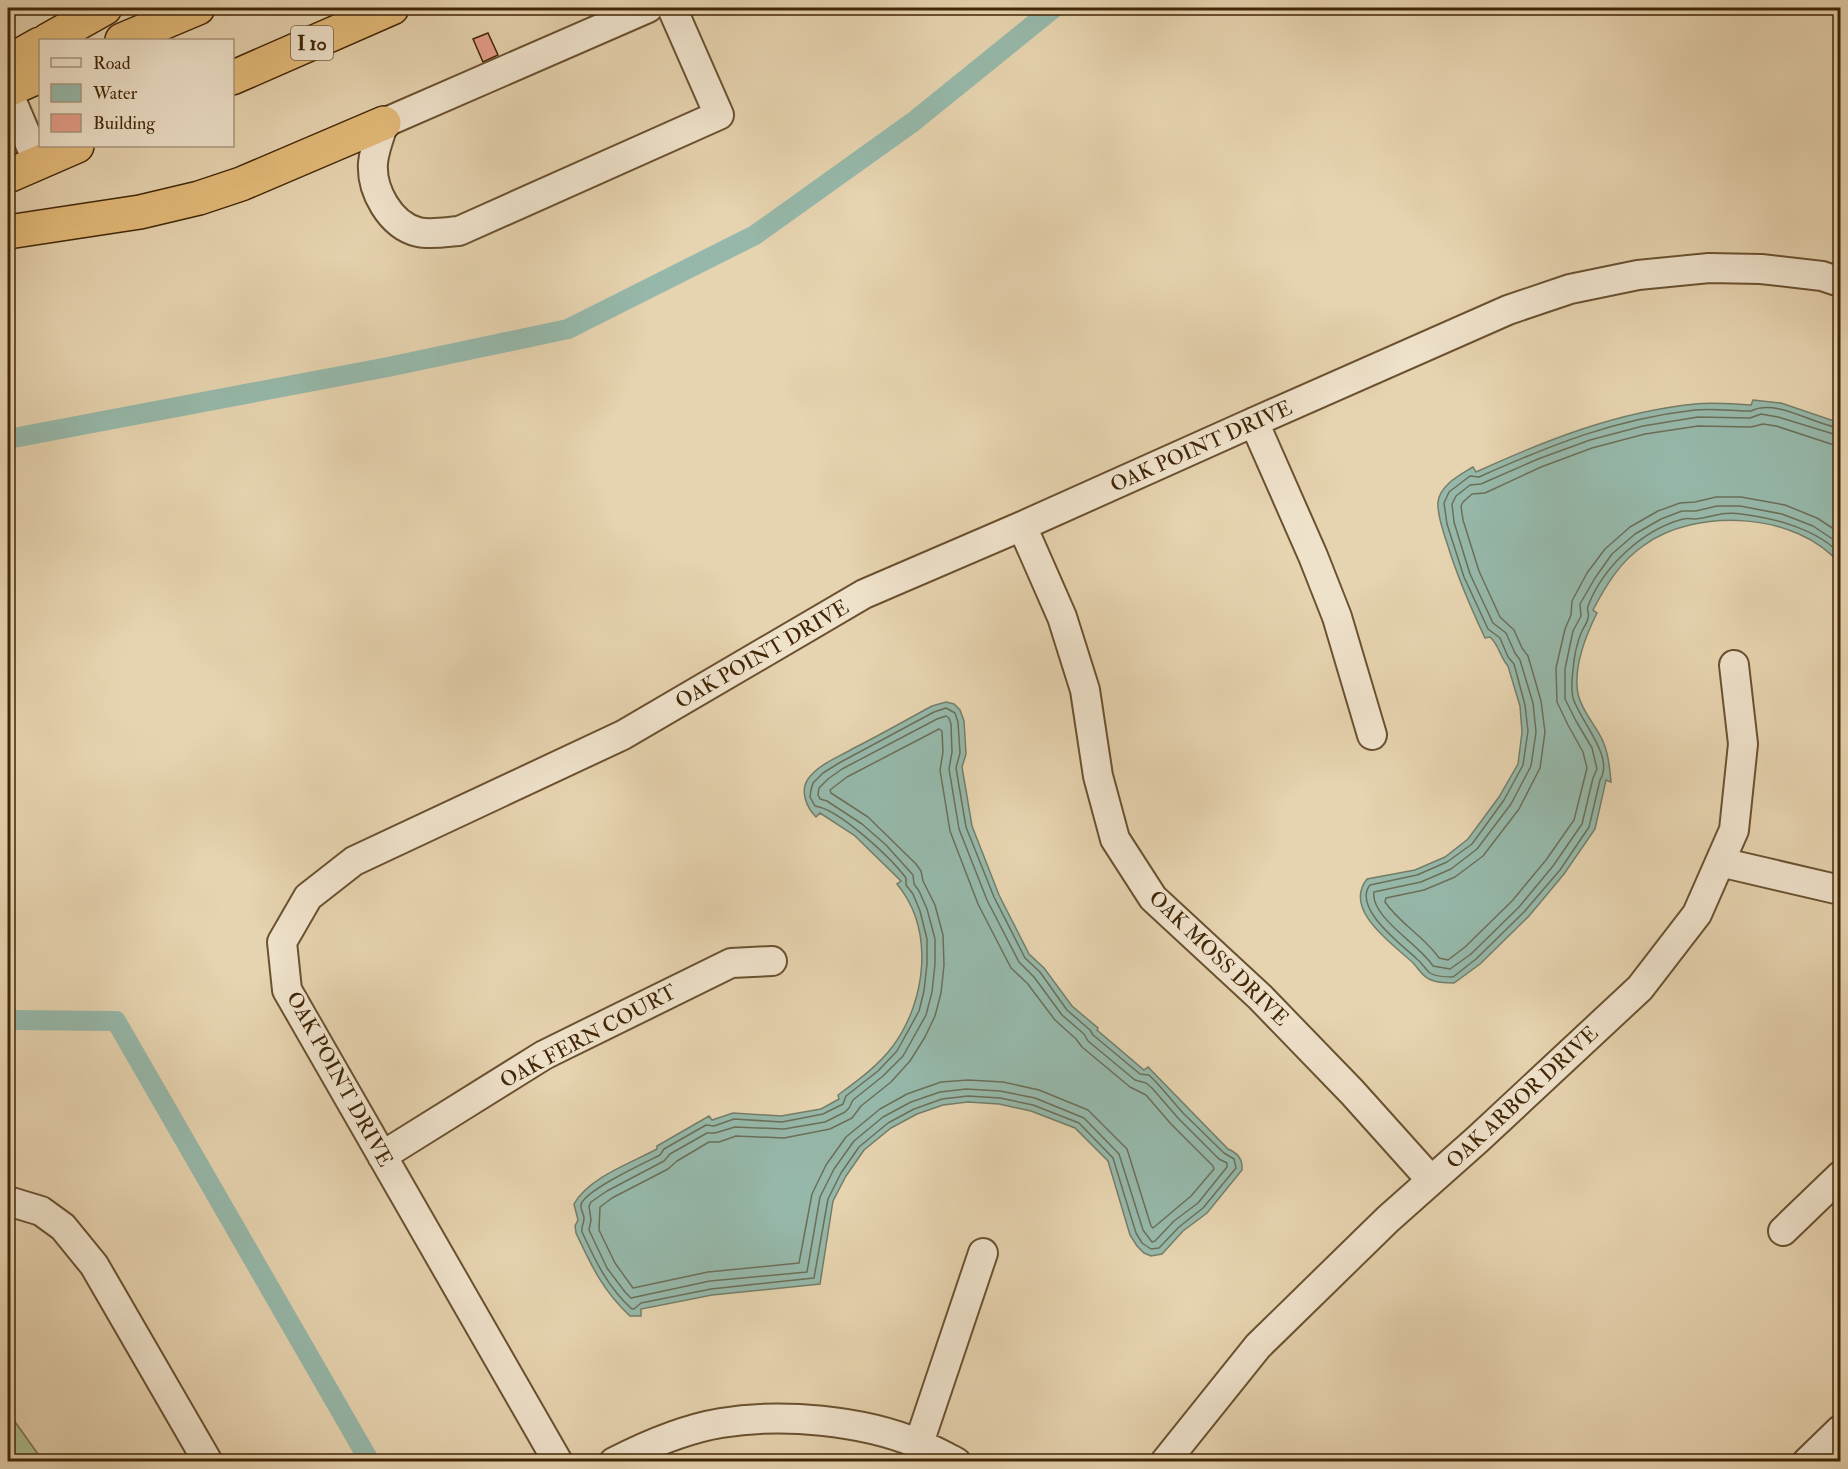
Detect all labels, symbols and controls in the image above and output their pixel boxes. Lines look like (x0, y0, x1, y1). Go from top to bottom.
road number: I 10 (291, 26, 333, 60)
legend (39, 39, 234, 147)
text: Road (93, 52, 131, 75)
text: Water (92, 82, 137, 105)
text: Building (93, 112, 156, 135)
street label: OAK POINT DRIVE (1106, 394, 1296, 499)
street label: OAK POINT DRIVE (671, 594, 854, 715)
street label: OAK MOSS DRIVE (1143, 885, 1294, 1032)
street label: OAK FERN COURT (495, 978, 681, 1094)
street label: OAK POINT DRIVE (280, 987, 399, 1172)
street label: OAK ARBOR DRIVE (1441, 1020, 1604, 1175)

